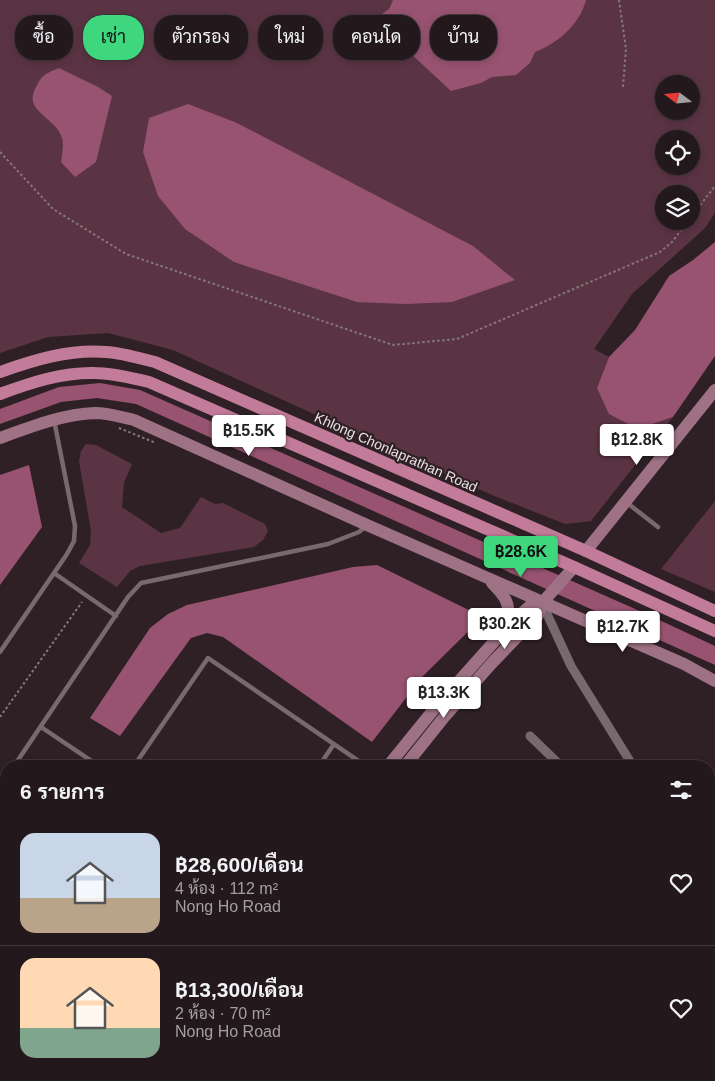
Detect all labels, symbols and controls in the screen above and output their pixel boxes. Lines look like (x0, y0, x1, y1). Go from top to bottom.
chip: ซื้อ (15, 15, 73, 60)
chip: เช่า (83, 15, 144, 60)
chip: ตัวกรอง (154, 15, 248, 60)
chip: ใหม่ (258, 15, 323, 60)
chip: คอนโด (333, 15, 420, 60)
chip: บ้าน (430, 15, 497, 60)
north arrow (655, 75, 700, 120)
map controls (655, 75, 700, 230)
button: locate (655, 130, 700, 175)
button: layers (655, 185, 700, 230)
street label: Khlong Chonlaprathan Road (312, 409, 480, 495)
pin: ฿15.5K (208, 414, 290, 457)
text: ฿15.5K (223, 422, 275, 439)
pin: ฿12.8K (596, 424, 678, 466)
text: ฿12.8K (611, 431, 663, 448)
pin: ฿28.6K (480, 536, 562, 578)
text: ฿28.6K (495, 543, 547, 560)
pin: ฿30.2K (464, 608, 546, 650)
pin: ฿12.7K (582, 610, 664, 653)
text: ฿30.2K (479, 615, 531, 632)
text: ฿12.7K (597, 618, 649, 635)
pin: ฿13.3K (403, 676, 485, 719)
text: ฿13.3K (418, 684, 470, 701)
icon: filters (667, 776, 695, 804)
text: 6 รายการ (20, 780, 105, 803)
icon: home (60, 853, 120, 913)
text: ฿28,600/เดือน (175, 853, 304, 876)
icon: heart (667, 869, 695, 897)
text: 4 ห้อง · 112 m² (175, 880, 278, 897)
text: Nong Ho Road (175, 898, 281, 915)
icon: home (60, 978, 120, 1038)
text: ฿13,300/เดือน (175, 978, 304, 1001)
icon: heart (667, 994, 695, 1022)
text: 2 ห้อง · 70 m² (175, 1005, 270, 1022)
text: Nong Ho Road (175, 1023, 281, 1040)

